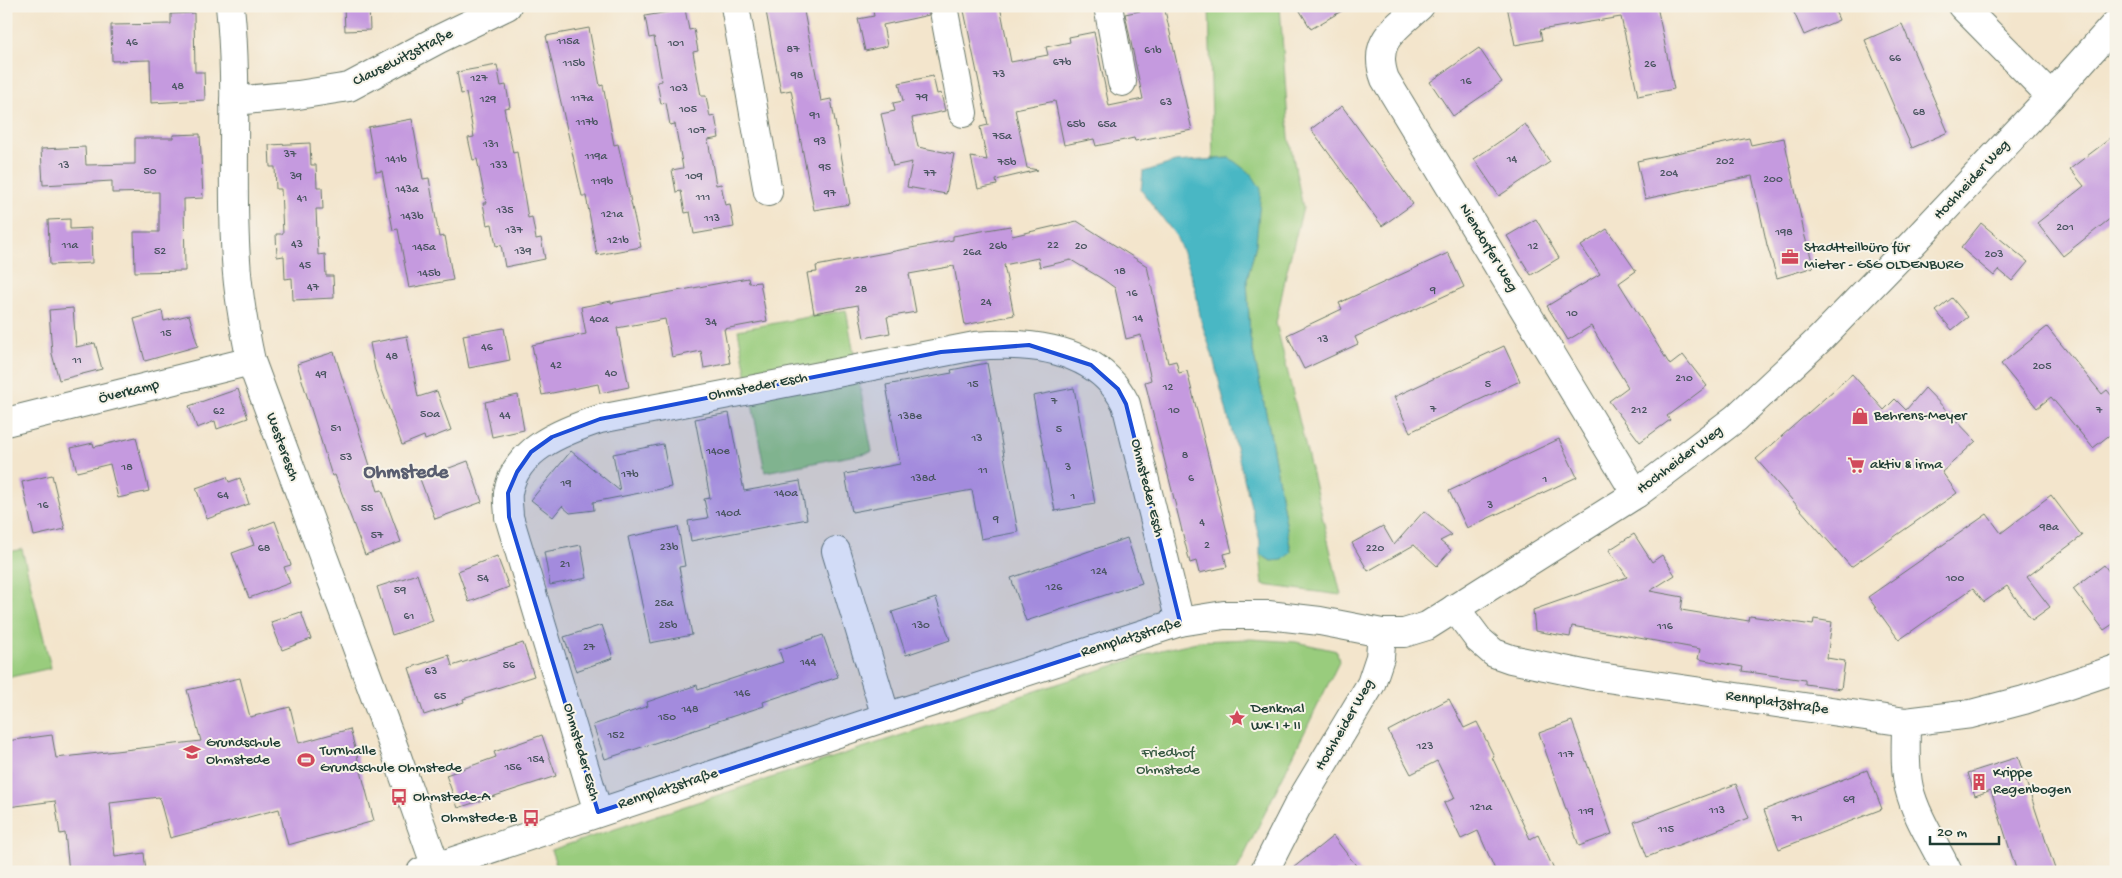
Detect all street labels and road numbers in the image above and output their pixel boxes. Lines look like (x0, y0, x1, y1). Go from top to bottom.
street label: Clausewitzstraße (350, 25, 456, 91)
street label: Hochheider Weg (1930, 136, 2014, 224)
street label: Niendorfer Weg (1455, 200, 1521, 296)
street label: Ohmsteder Esch (707, 369, 809, 405)
street label: Överkamp (97, 376, 162, 408)
street label: Westeresch (261, 410, 303, 484)
street label: Hochheider Weg (1633, 422, 1727, 498)
street label: Ohmsteder Esch (1126, 437, 1168, 539)
street label: Rennplatzstraße (1079, 614, 1183, 662)
street label: Hochheider Weg (1311, 676, 1379, 774)
street label: Rennplatzstraße (1724, 687, 1830, 719)
street label: Ohmsteder Esch (558, 701, 604, 803)
street label: Rennplatzstraße (616, 764, 720, 814)

